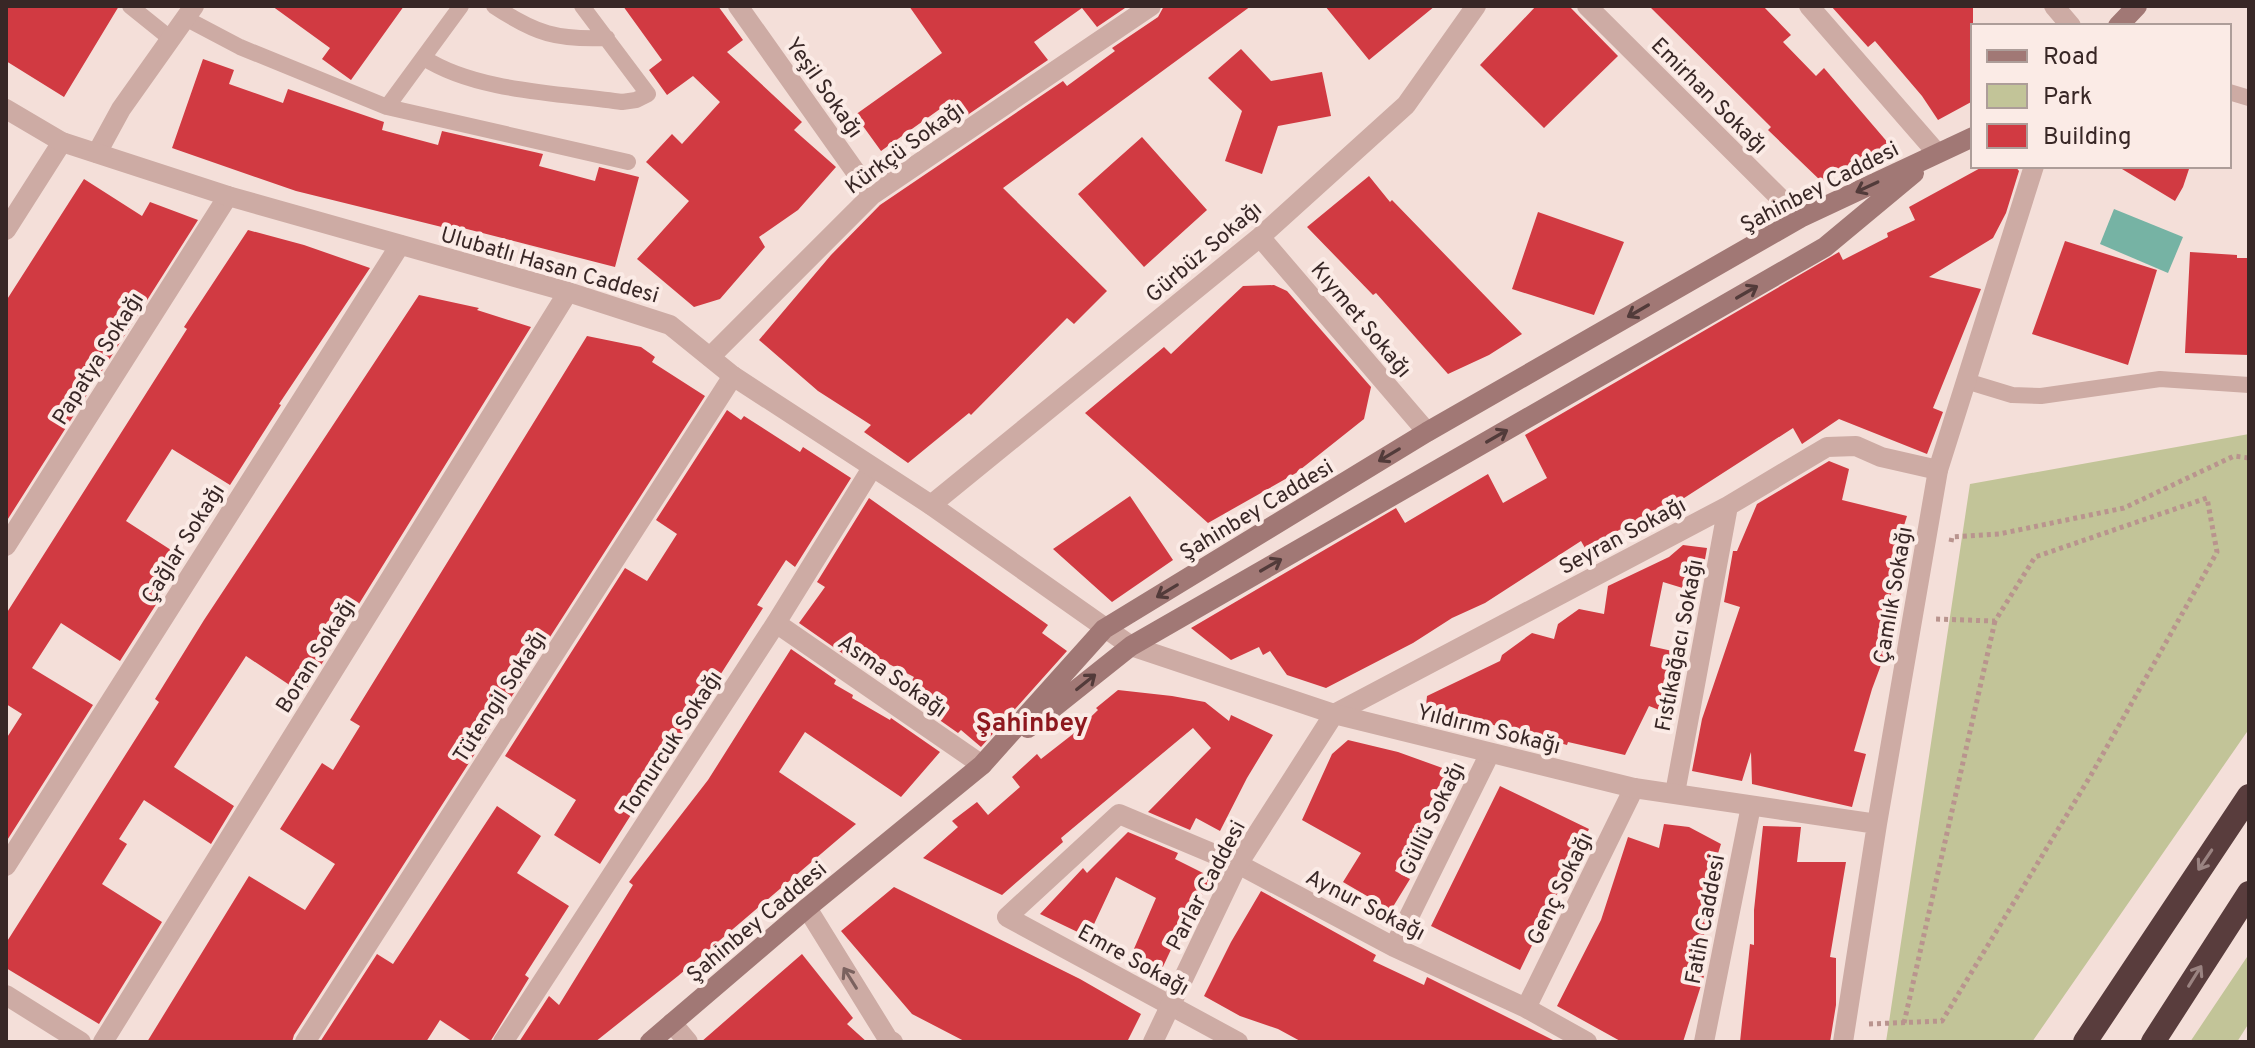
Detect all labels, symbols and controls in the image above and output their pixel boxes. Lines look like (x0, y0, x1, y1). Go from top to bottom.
legend (1971, 24, 2231, 168)
street label: Yeşil Sokağı (778, 33, 867, 144)
street label: Emirhan Sokağı (1644, 33, 1772, 161)
text: Road (2043, 43, 2099, 73)
text: Park (2043, 83, 2093, 113)
street label: Kürkçü Sokağı (841, 97, 970, 201)
text: Building (2043, 123, 2132, 153)
street label: Şahinbey Caddesi (1736, 137, 1904, 240)
one-way arrow (1855, 180, 1879, 195)
street label: Gürbüz Sokağı (1141, 197, 1268, 309)
street label: Ulubatlı Hasan Caddesi (437, 222, 662, 311)
street label: Kıymet Sokağı (1304, 257, 1416, 384)
one-way arrow (1734, 284, 1758, 299)
street label: Papatya Sokağı (48, 288, 151, 431)
one-way arrow (1627, 304, 1651, 319)
one-way arrow (1485, 428, 1508, 444)
one-way arrow (1378, 448, 1401, 464)
street label: Şahinbey Caddesi (1176, 455, 1339, 568)
street label: Çağlar Sokağı (137, 479, 232, 609)
street label: Seyran Sokağı (1555, 492, 1691, 582)
street label: Çamlık Sokağı (1869, 525, 1920, 666)
one-way arrow (1259, 557, 1282, 573)
street label: Fıstıkağacı Sokağı (1651, 557, 1710, 734)
one-way arrow (1156, 583, 1179, 599)
street label: Boran Sokağı (271, 594, 363, 719)
street label: Tütengil Sokağı (448, 626, 554, 769)
street label: Asma Sokağı (832, 630, 951, 724)
street label: Tomurcuk Sokağı (615, 666, 729, 822)
one-way arrow (1075, 673, 1096, 690)
street label: Yıldırım Sokağı (1414, 700, 1563, 761)
district label: Şahinbey (976, 708, 1088, 741)
street label: Güllü Sokağı (1394, 758, 1472, 880)
street label: Parlar Caddesi (1162, 816, 1253, 956)
street label: Genç Sokağı (1522, 828, 1600, 950)
one-way arrow (2197, 849, 2213, 871)
street label: Fatih Caddesi (1681, 852, 1732, 986)
street label: Şahinbey Caddesi (682, 857, 833, 989)
street label: Aynur Sokağı (1301, 865, 1429, 948)
street label: Emre Sokağı (1072, 920, 1193, 1003)
one-way arrow (2187, 965, 2203, 988)
one-way arrow (842, 967, 858, 990)

